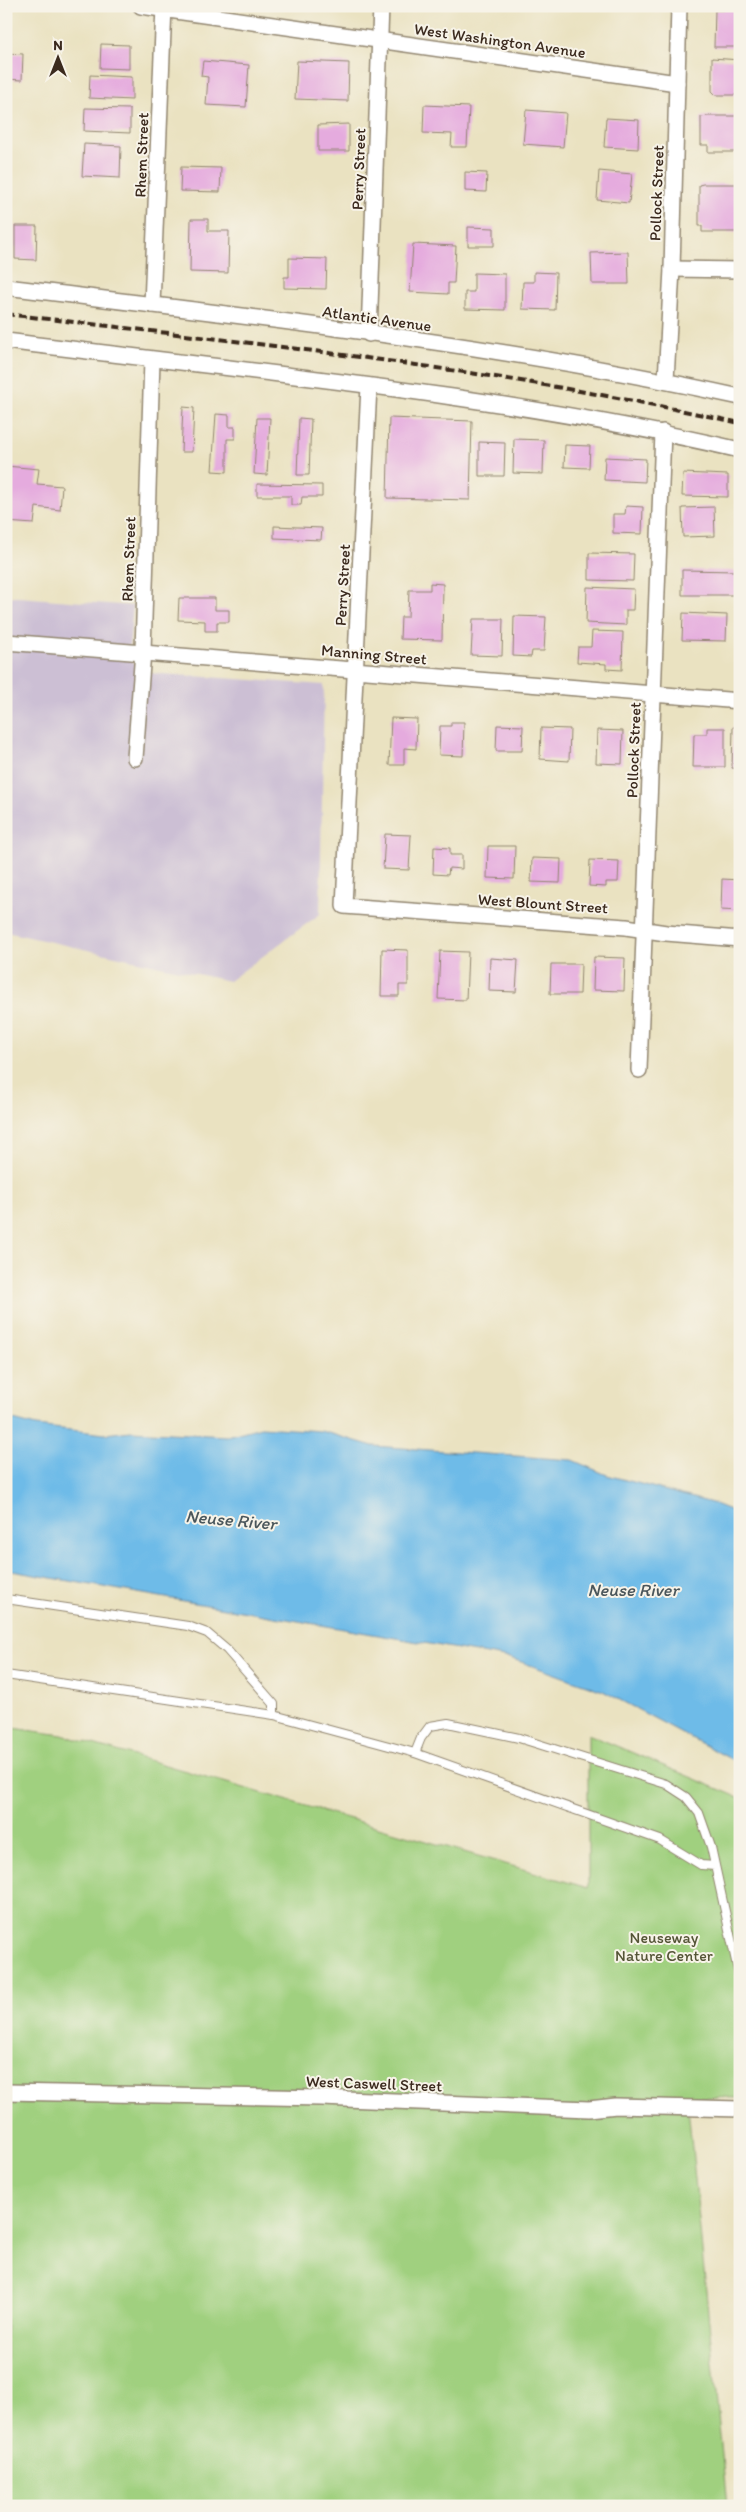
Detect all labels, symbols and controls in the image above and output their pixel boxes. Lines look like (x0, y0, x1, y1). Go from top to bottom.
street label: West Washington Avenue (413, 19, 587, 62)
north arrow (32, 32, 82, 82)
text: N (53, 37, 63, 54)
street label: Rhem Street (131, 112, 152, 198)
street label: Perry Street (348, 128, 369, 210)
street label: Pollock Street (645, 145, 668, 241)
street label: Atlantic Avenue (321, 301, 433, 336)
street label: Rhem Street (118, 516, 139, 602)
street label: Perry Street (331, 544, 354, 627)
street label: Manning Street (320, 640, 428, 669)
street label: Pollock Street (622, 702, 645, 798)
street label: West Blount Street (477, 889, 609, 918)
water label: Neuse River (185, 1505, 279, 1535)
water label: Neuse River (587, 1579, 680, 1601)
park label: Neuseway Nature Center (615, 1928, 713, 1965)
street label: West Caswell Street (305, 2072, 442, 2095)

